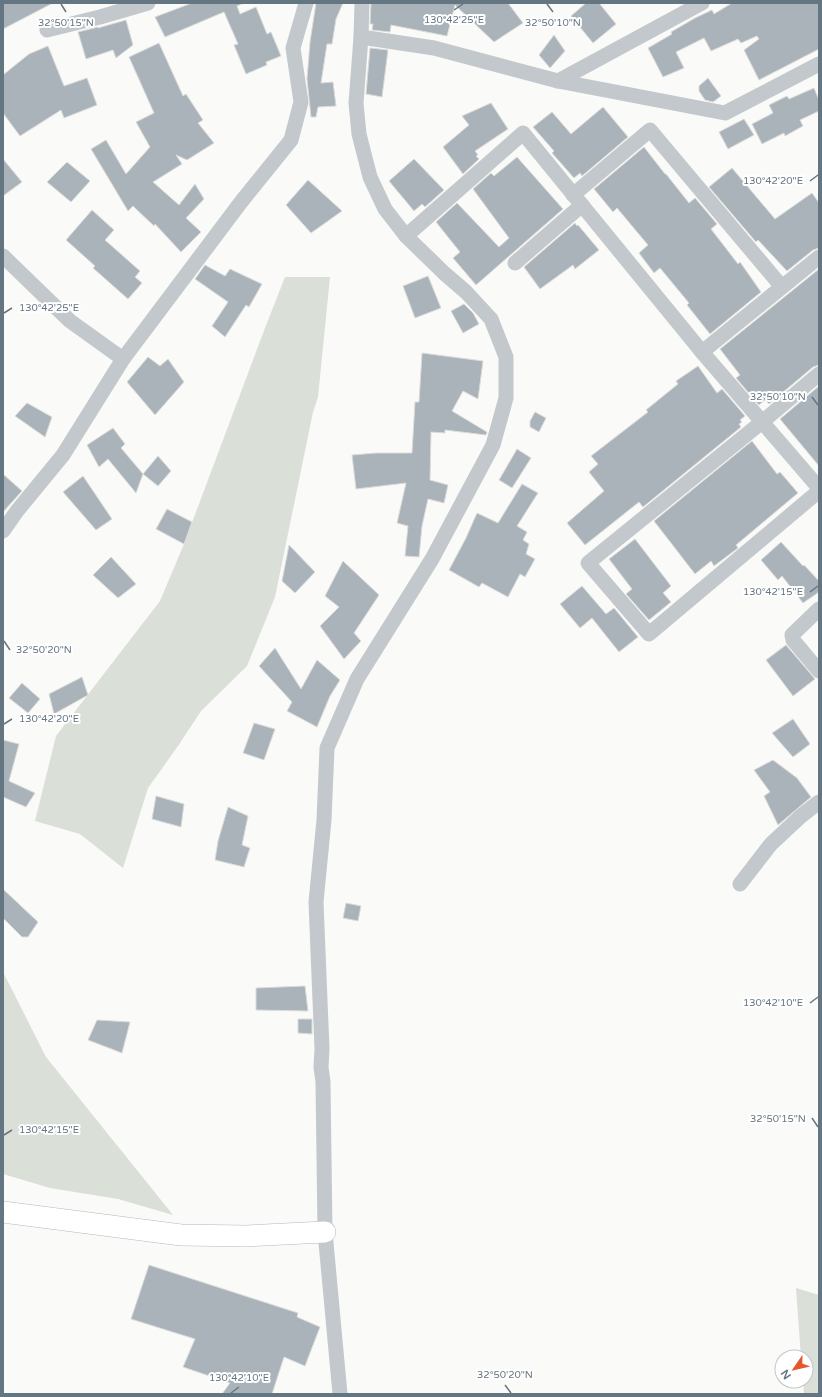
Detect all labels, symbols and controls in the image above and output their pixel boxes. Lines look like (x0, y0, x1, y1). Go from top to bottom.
text: 130°42'25"E (424, 14, 484, 26)
text: 32°50'15"N (38, 17, 94, 29)
text: 32°50'10"N (525, 17, 581, 29)
text: 130°42'20"E (743, 175, 803, 187)
text: 130°42'25"E (19, 302, 79, 314)
text: 32°50'10"N (750, 391, 806, 403)
text: 130°42'15"E (743, 586, 803, 598)
text: 32°50'20"N (16, 644, 72, 656)
text: 130°42'20"E (19, 713, 79, 725)
text: 130°42'10"E (743, 997, 803, 1009)
text: 32°50'15"N (750, 1113, 806, 1125)
text: 130°42'15"E (19, 1124, 79, 1136)
north arrow (774, 1349, 814, 1389)
text: N (778, 1367, 794, 1382)
text: 32°50'20"N (477, 1369, 533, 1381)
text: 130°42'10"E (209, 1372, 269, 1384)

